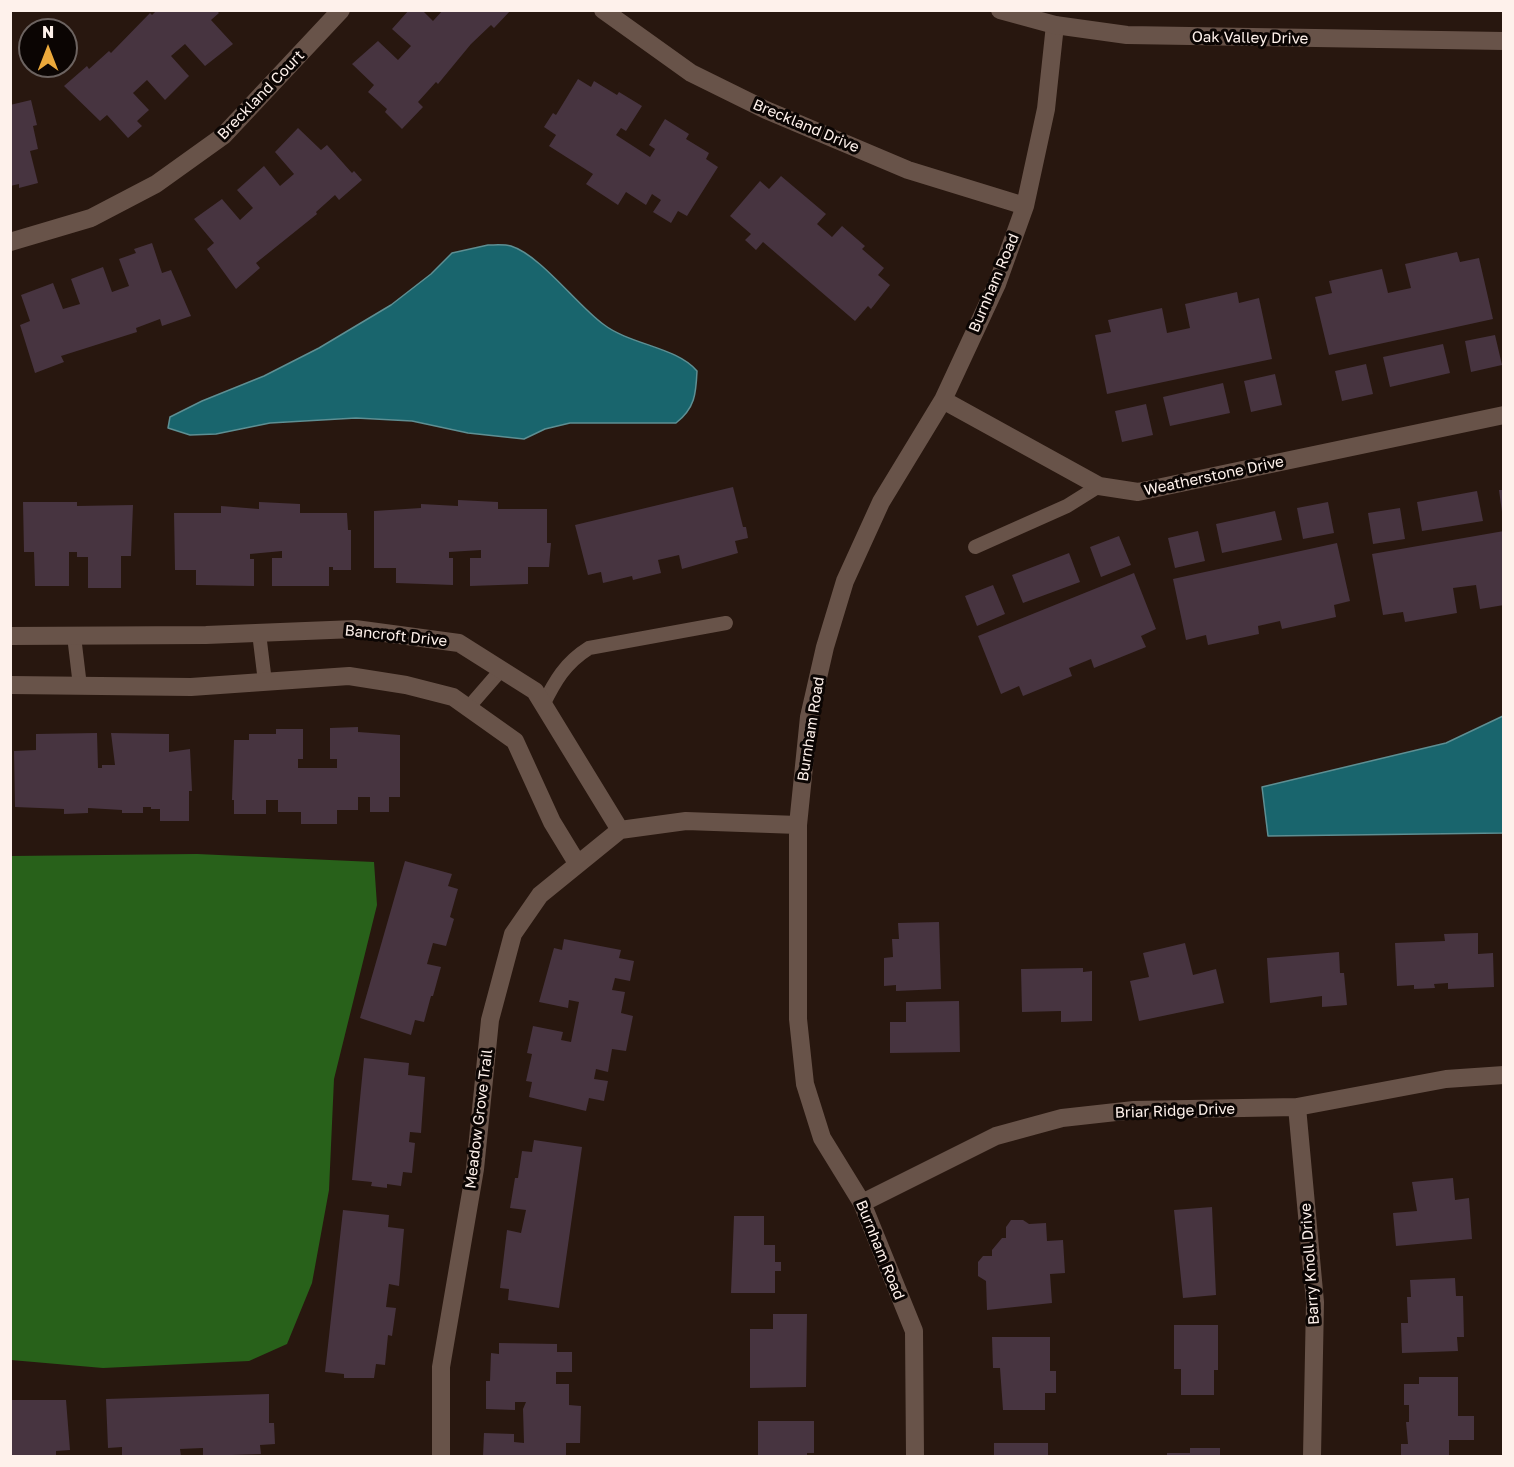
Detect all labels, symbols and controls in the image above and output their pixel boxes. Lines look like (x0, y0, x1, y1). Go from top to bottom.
north arrow (18, 18, 78, 78)
text: N (42, 22, 54, 42)
street label: Oak Valley Drive (1192, 28, 1308, 48)
street label: Breckland Court (214, 47, 308, 143)
street label: Breckland Drive (750, 95, 862, 157)
street label: Burnham Road (965, 231, 1023, 335)
street label: Weatherstone Drive (1142, 452, 1286, 500)
street label: Bancroft Drive (344, 622, 448, 650)
street label: Burnham Road (794, 675, 828, 783)
street label: Meadow Grove Trail (462, 1048, 496, 1190)
street label: Briar Ridge Drive (1115, 1100, 1235, 1122)
street label: Burnham Road (852, 1198, 908, 1302)
street label: Barry Knoll Drive (1297, 1203, 1323, 1325)

